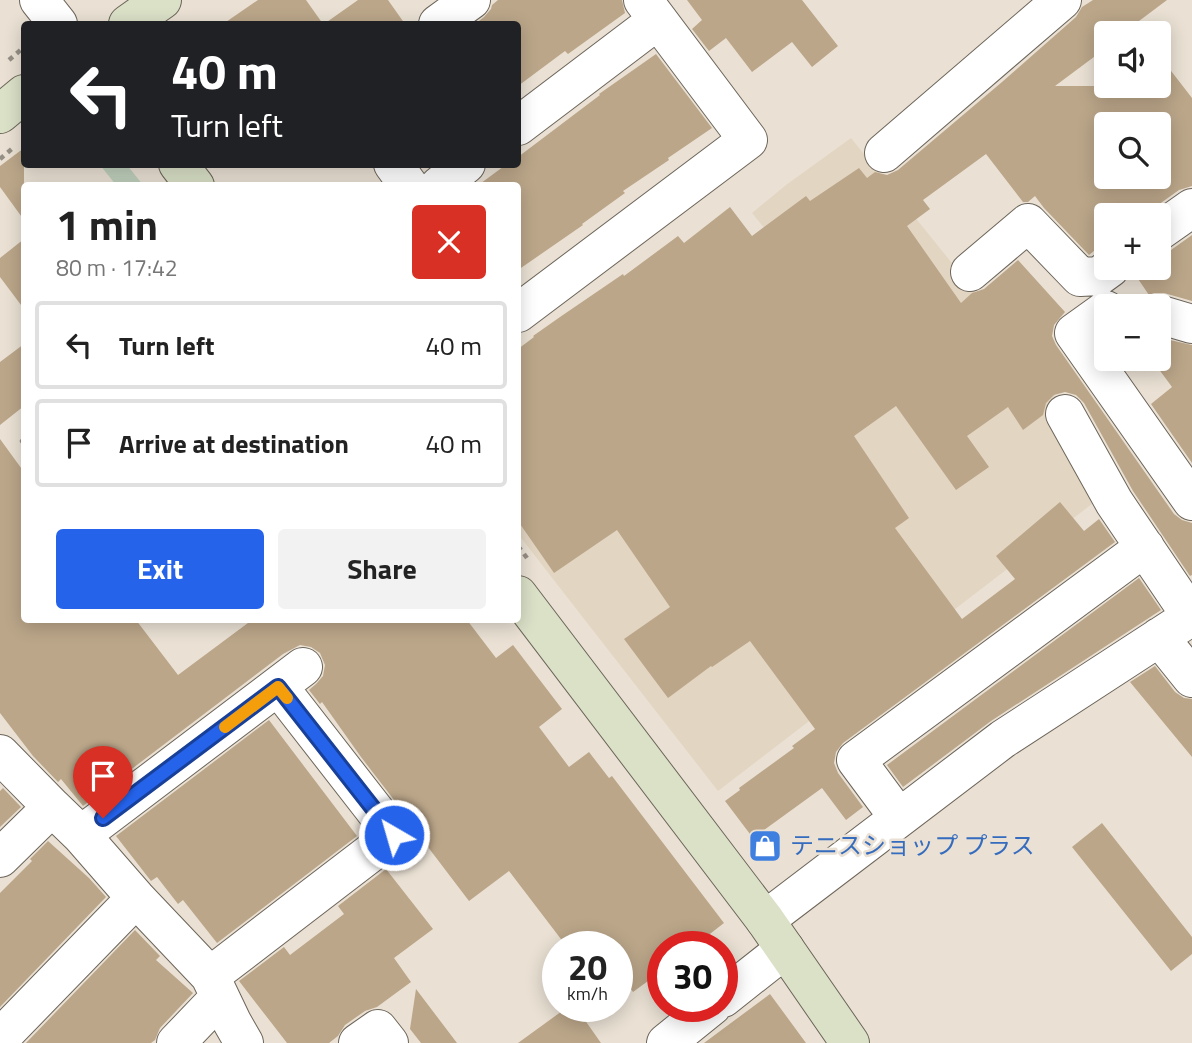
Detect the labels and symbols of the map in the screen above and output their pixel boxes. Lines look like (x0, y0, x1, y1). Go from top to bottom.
pin (73, 746, 133, 818)
position arrow (357, 798, 431, 872)
shop icon: テニスショップ プラス (746, 827, 784, 865)
place label: テニスショップ プラス (790, 827, 1035, 863)
speed limit sign: 30 (647, 931, 738, 1022)

